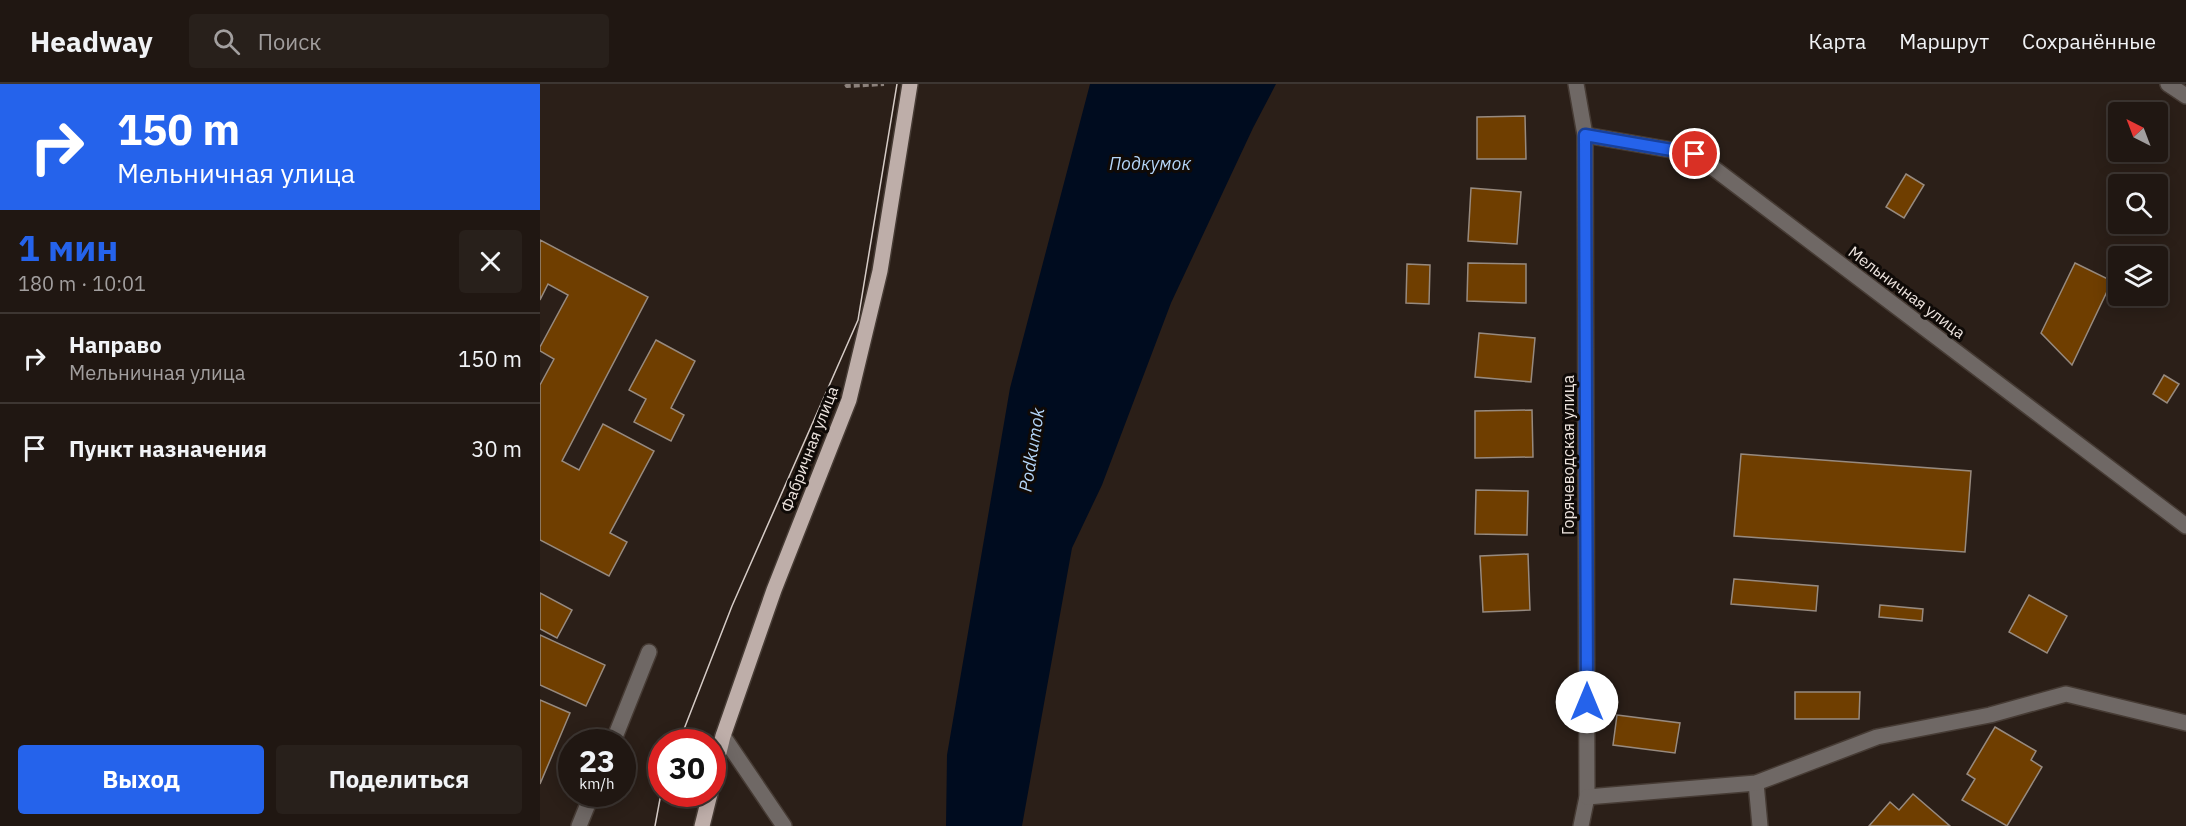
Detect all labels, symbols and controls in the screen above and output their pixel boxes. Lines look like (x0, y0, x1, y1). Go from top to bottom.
search box (189, 14, 609, 68)
text: Headway (30, 23, 153, 60)
icon: search (210, 25, 243, 58)
text: Поиск (258, 27, 321, 56)
text: Карта (1808, 27, 1866, 55)
text: Маршрут (1899, 27, 1989, 55)
text: Сохранённые (2022, 27, 2156, 55)
text: 150 m (117, 102, 240, 157)
north arrow (2108, 102, 2168, 162)
map controls (2108, 102, 2168, 306)
icon: right (18, 108, 96, 186)
pin (1669, 128, 1720, 179)
icon: arrive (1678, 137, 1711, 170)
water label: Подкумок (1109, 152, 1191, 175)
text: Мельничная улица (117, 155, 355, 190)
button: search (2108, 174, 2168, 234)
text: 1 мин (18, 224, 118, 271)
button: close (459, 230, 522, 293)
street label: Мельничная улица (1845, 242, 1970, 343)
button: layers (2108, 246, 2168, 306)
text: 180 m · 10:01 (18, 270, 146, 297)
text: Направо (69, 330, 162, 359)
icon: right (18, 342, 51, 375)
text: 150 m (458, 344, 522, 373)
text: Мельничная улица (69, 359, 245, 386)
street label: Горячеводская улица (1558, 375, 1578, 535)
street label: Фабричная улица (776, 383, 842, 515)
water label: Podkumok (1014, 406, 1050, 494)
icon: arrive (18, 432, 51, 465)
text: Пункт назначения (69, 434, 267, 463)
text: 30 m (471, 434, 522, 463)
position arrow (1555, 670, 1619, 734)
speed limit sign: 30 (648, 729, 726, 807)
text: 23 (579, 741, 615, 780)
button: Выход (18, 745, 264, 814)
button: Поделиться (276, 745, 522, 814)
text: km/h (579, 774, 615, 793)

